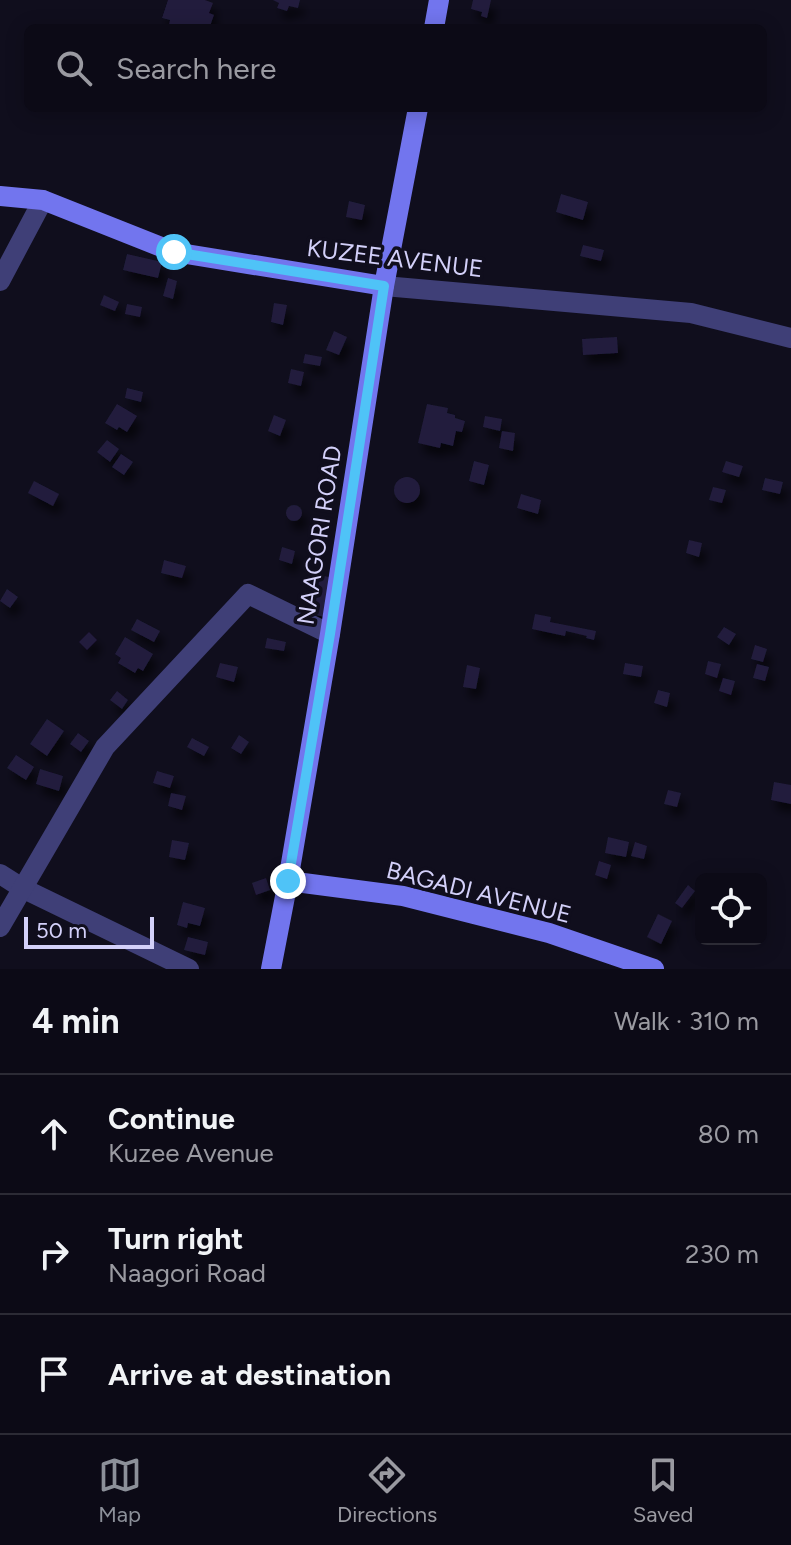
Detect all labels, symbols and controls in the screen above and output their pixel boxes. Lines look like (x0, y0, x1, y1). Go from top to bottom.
search box (24, 24, 767, 112)
icon: search (52, 46, 96, 90)
text: Search here (116, 50, 276, 87)
street label: KUZEE AVENUE (305, 233, 485, 283)
route start (156, 234, 192, 270)
street label: NAAGORI ROAD (291, 443, 347, 627)
street label: BAGADI AVENUE (384, 855, 574, 929)
route end (270, 863, 306, 899)
map controls (695, 873, 767, 945)
button: locate (695, 873, 767, 945)
scale bar (24, 913, 154, 949)
text: 50 m (36, 917, 87, 944)
text: 4 min (32, 1001, 119, 1042)
text: Walk · 310 m (614, 1005, 759, 1037)
text: Continue (108, 1100, 235, 1137)
icon: ahead (32, 1112, 76, 1156)
text: 80 m (698, 1118, 759, 1150)
text: Kuzee Avenue (108, 1137, 274, 1169)
text: Turn right (108, 1220, 243, 1257)
icon: right (32, 1232, 76, 1276)
text: 230 m (685, 1238, 759, 1270)
text: Naagori Road (108, 1257, 266, 1289)
icon: arrive (32, 1352, 76, 1396)
text: Arrive at destination (108, 1356, 391, 1393)
tab: Map (98, 1453, 142, 1528)
tab: Directions (337, 1453, 437, 1528)
tab: Saved (633, 1453, 693, 1528)

